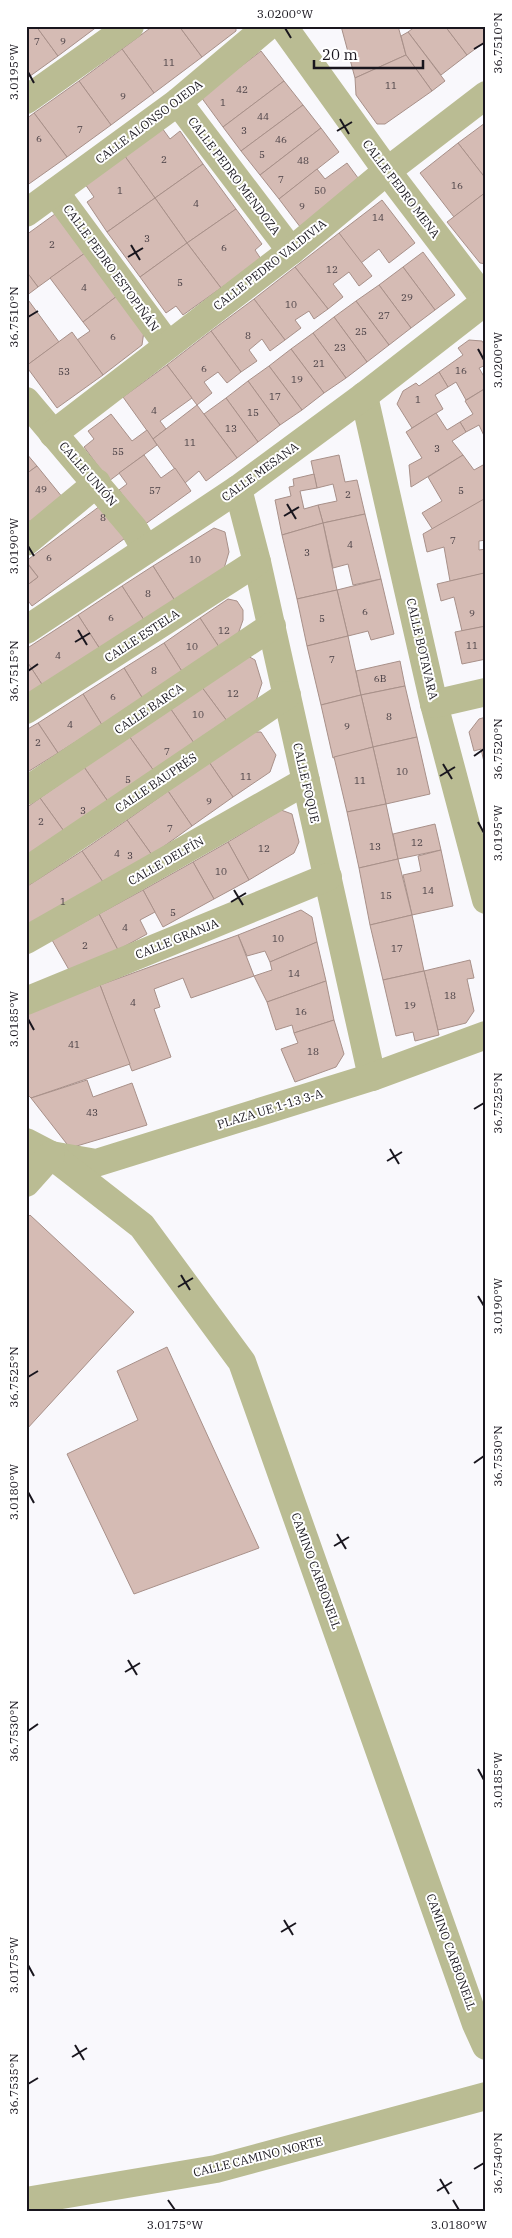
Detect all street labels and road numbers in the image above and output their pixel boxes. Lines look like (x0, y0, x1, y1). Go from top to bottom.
street label: CALLE ALONSO OJEDA (92, 76, 206, 167)
street label: CALLE PEDRO MENDOZA (185, 114, 284, 238)
street label: CALLE PEDRO MENA (360, 137, 444, 241)
street label: CALLE PEDRO ESTOPIÑÁN (60, 201, 162, 334)
street label: CALLE PEDRO VALDIVIA (210, 215, 330, 313)
street label: CALLE UNIÓN (56, 438, 121, 509)
street label: CALLE MESANA (218, 438, 302, 505)
street label: CALLE BOTAVARA (403, 597, 442, 702)
street label: CALLE ESTELA (102, 605, 183, 665)
street label: CALLE BARCA (111, 679, 187, 737)
street label: CALLE FOQUE (290, 741, 323, 824)
street label: CALLE BAUPRÉS (112, 750, 199, 815)
street label: CALLE DELFÍN (125, 833, 206, 888)
street label: CALLE GRANJA (133, 915, 221, 962)
street label: PLAZA UE 1-13 3-A (215, 1085, 325, 1132)
street label: CAMINO CARBONELL (288, 1510, 345, 1631)
street label: CAMINO CARBONELL (423, 1891, 480, 2012)
street label: CALLE CAMINO NORTE (192, 2133, 324, 2180)

